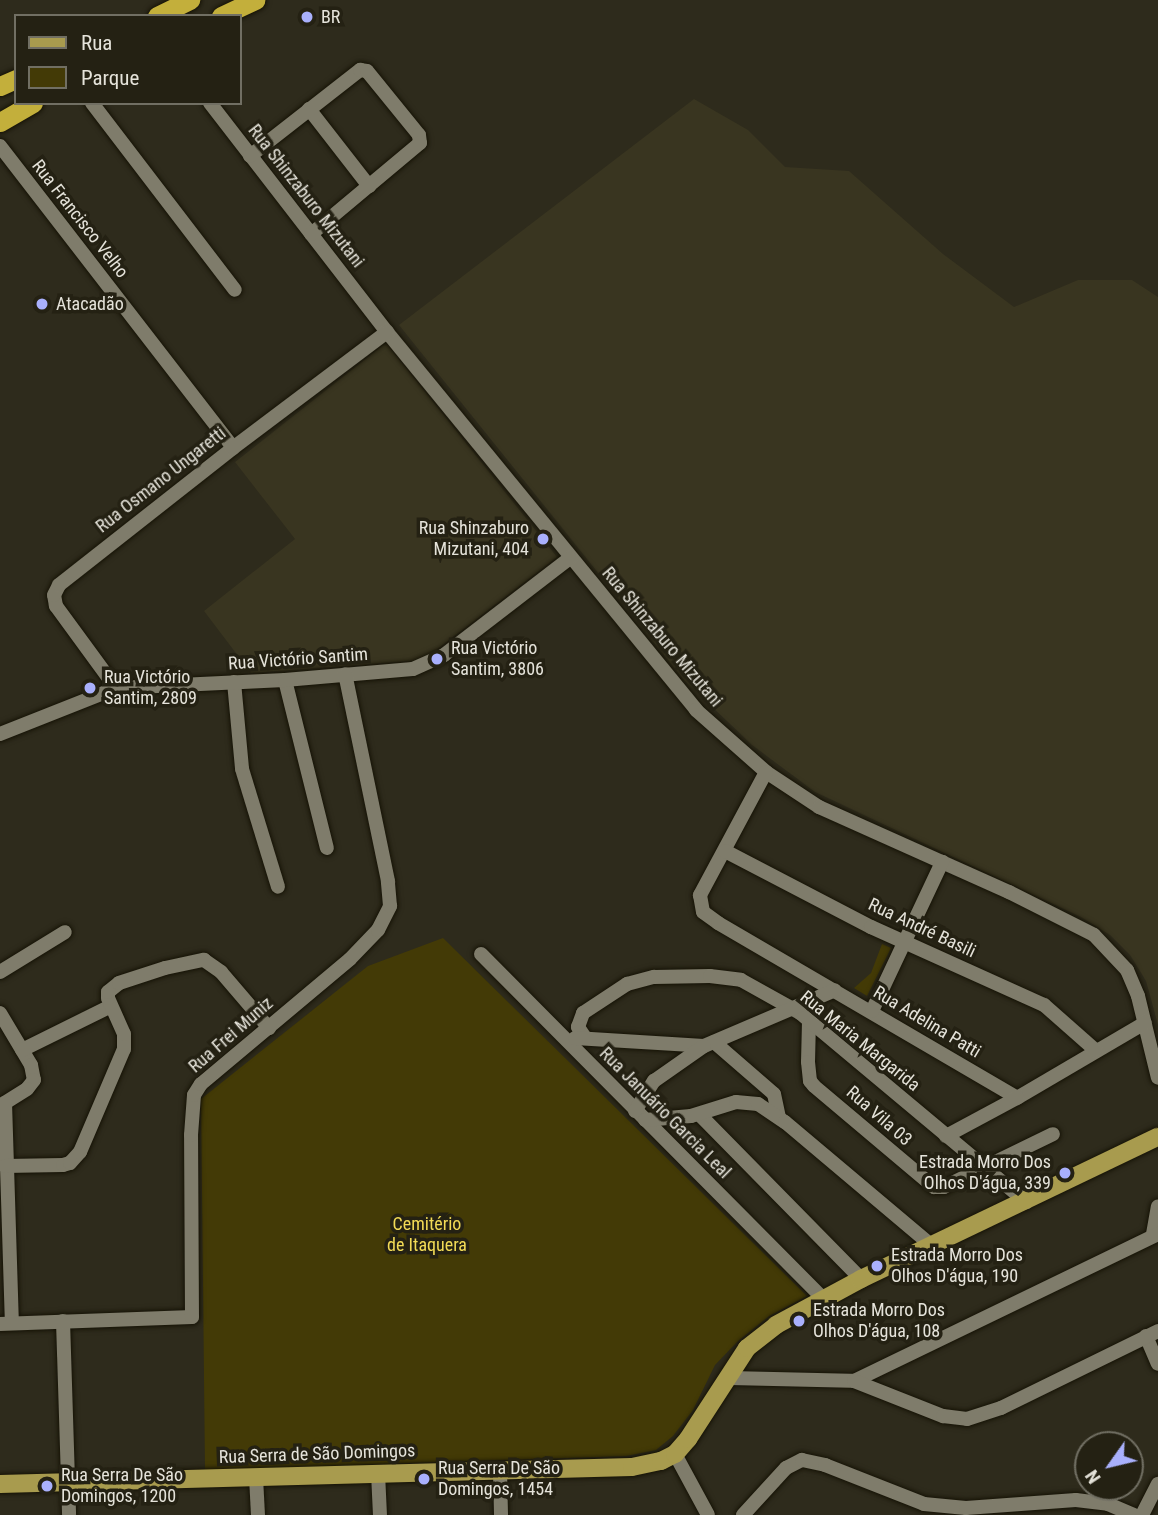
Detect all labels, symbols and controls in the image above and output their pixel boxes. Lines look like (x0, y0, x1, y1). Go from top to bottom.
place label: BR (321, 6, 340, 28)
marker: BR (299, 9, 315, 25)
legend (14, 14, 242, 105)
text: Rua (81, 31, 112, 55)
text: Parque (81, 66, 139, 90)
street label: Rua Shinzaburo Mizutani (243, 120, 369, 272)
street label: Rua Francisco Velho (27, 156, 133, 282)
place label: Atacadão (56, 293, 124, 315)
marker: Atacadão (34, 296, 50, 312)
street label: Rua Osmano Ungaretti (92, 423, 230, 537)
place label: Rua Shinzaburo Mizutani, 404 (419, 518, 529, 560)
marker: Rua Shinzaburo Mizutani, 404 (535, 531, 551, 547)
street label: Rua Shinzaburo Mizutani (597, 563, 727, 711)
place label: Rua Victório Santim, 3806 (451, 638, 544, 680)
street label: Rua Victório Santim (227, 643, 369, 675)
marker: Rua Victório Santim, 3806 (429, 651, 445, 667)
place label: Rua Victório Santim, 2809 (104, 667, 197, 710)
marker: Rua Victório Santim, 2809 (82, 680, 98, 696)
street label: Rua André Basili (865, 894, 979, 962)
street label: Rua Adelina Patti (869, 981, 985, 1063)
street label: Rua Maria Margarida (796, 986, 924, 1096)
street label: Rua Frei Muniz (184, 993, 278, 1077)
street label: Rua Januário Garcia Leal (595, 1043, 735, 1183)
street label: Rua Vila 03 (842, 1082, 916, 1150)
place label: Estrada Morro Dos Olhos D'água, 339 (919, 1152, 1051, 1194)
marker: Estrada Morro Dos Olhos D'água, 339 (1057, 1165, 1073, 1181)
park label: Cemitério de Itaquera (387, 1214, 467, 1256)
place label: Estrada Morro Dos Olhos D'água, 190 (891, 1245, 1023, 1288)
marker: Estrada Morro Dos Olhos D'água, 190 (869, 1258, 885, 1274)
place label: Estrada Morro Dos Olhos D'água, 108 (813, 1300, 945, 1342)
marker: Estrada Morro Dos Olhos D'água, 108 (791, 1313, 807, 1329)
north arrow (1074, 1431, 1144, 1501)
street label: Rua Serra de São Domingos (218, 1440, 416, 1468)
place label: Rua Serra De São Domingos, 1454 (438, 1458, 560, 1500)
place label: Rua Serra De São Domingos, 1200 (61, 1465, 183, 1508)
text: N (1080, 1466, 1106, 1488)
marker: Rua Serra De São Domingos, 1454 (416, 1471, 432, 1487)
marker: Rua Serra De São Domingos, 1200 (39, 1478, 55, 1494)

